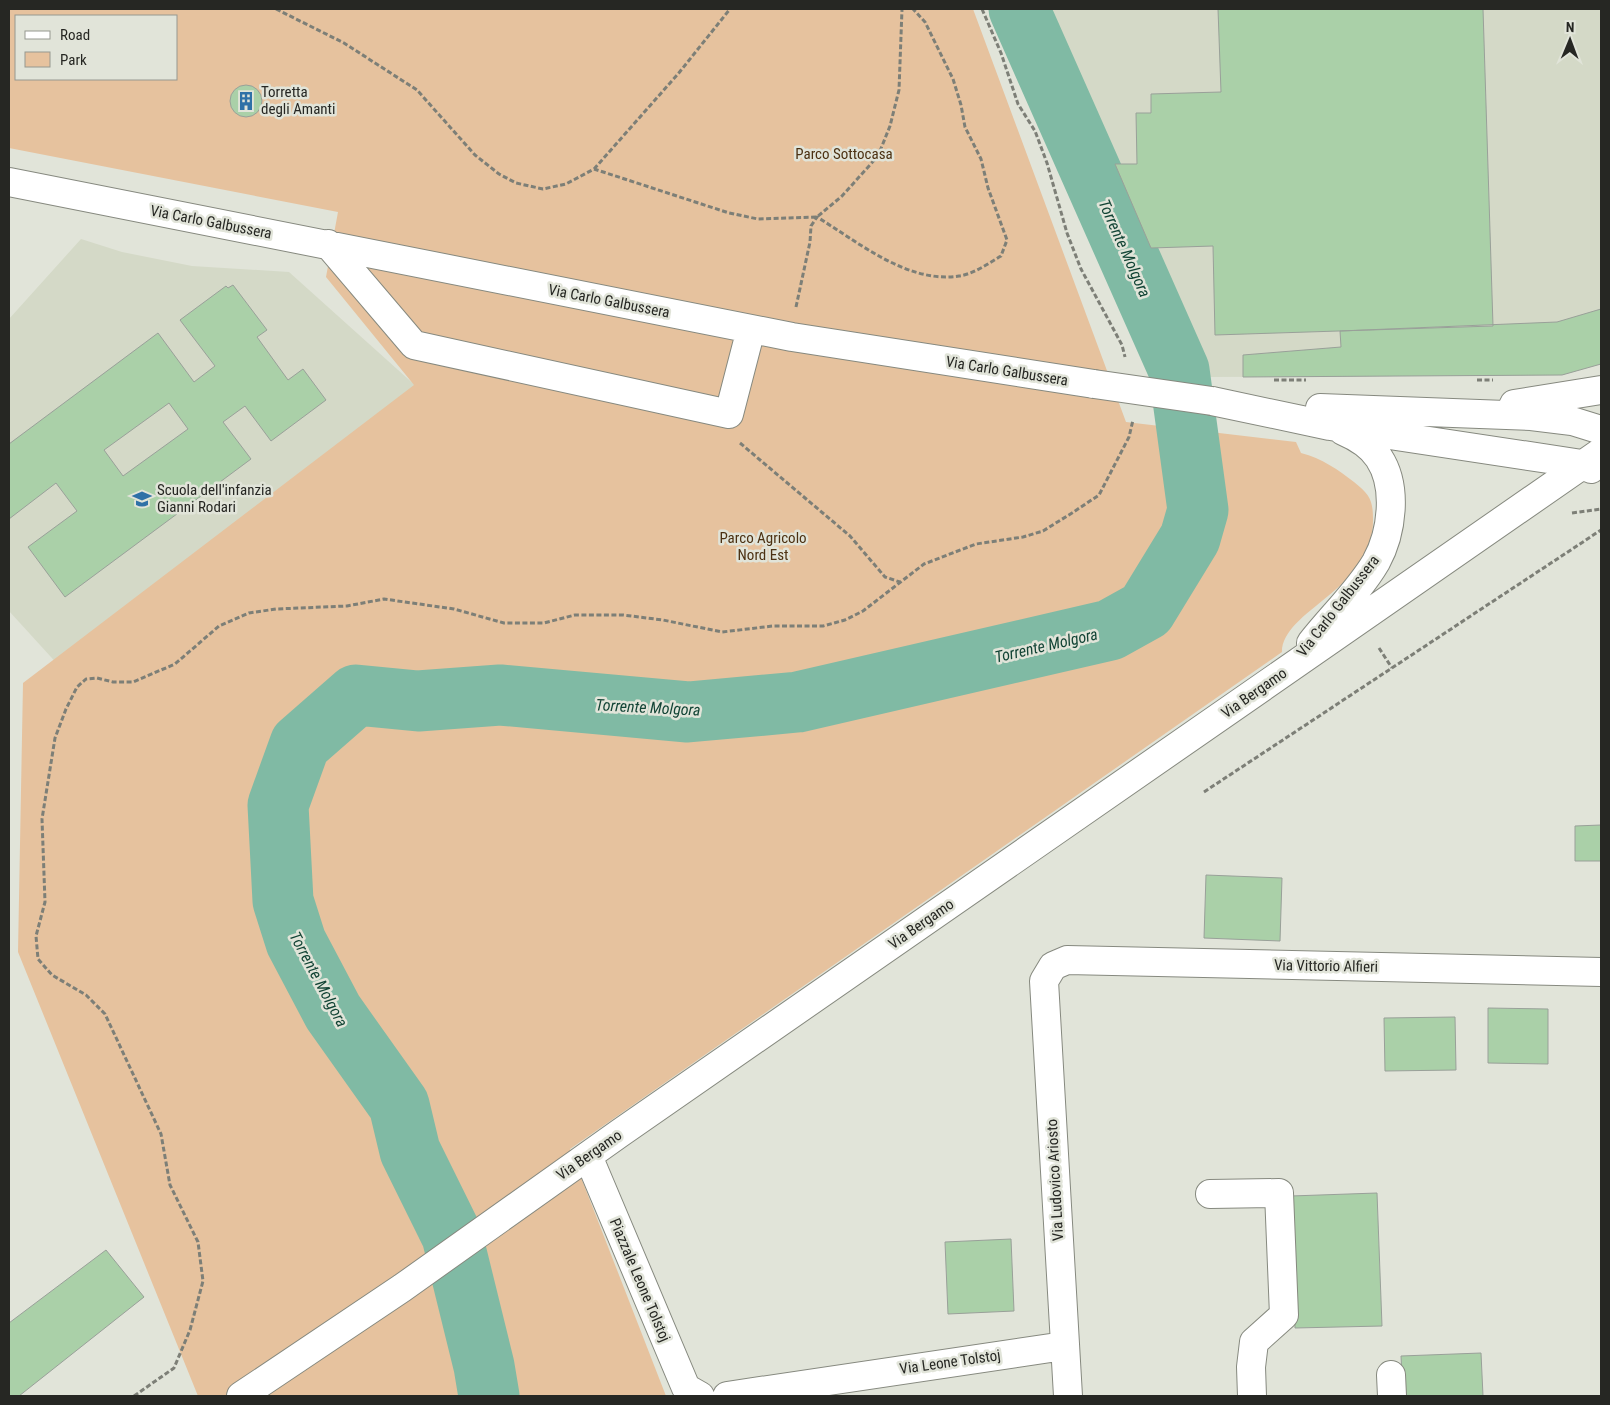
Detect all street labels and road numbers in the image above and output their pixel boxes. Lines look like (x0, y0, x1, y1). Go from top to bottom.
street label: Via Carlo Galbussera (149, 201, 273, 243)
street label: Via Carlo Galbussera (547, 280, 671, 322)
street label: Via Carlo Galbussera (945, 352, 1069, 390)
street label: Via Carlo Galbussera (1293, 552, 1383, 660)
street label: Via Bergamo (1218, 664, 1290, 722)
street label: Via Bergamo (885, 895, 957, 953)
street label: Via Vittorio Alfieri (1274, 956, 1378, 976)
street label: Via Ludovico Ariosto (1043, 1119, 1067, 1241)
street label: Via Bergamo (553, 1126, 625, 1184)
street label: Piazzale Leone Tolstoj (606, 1216, 674, 1344)
street label: Via Leone Tolstoj (898, 1346, 1002, 1378)

